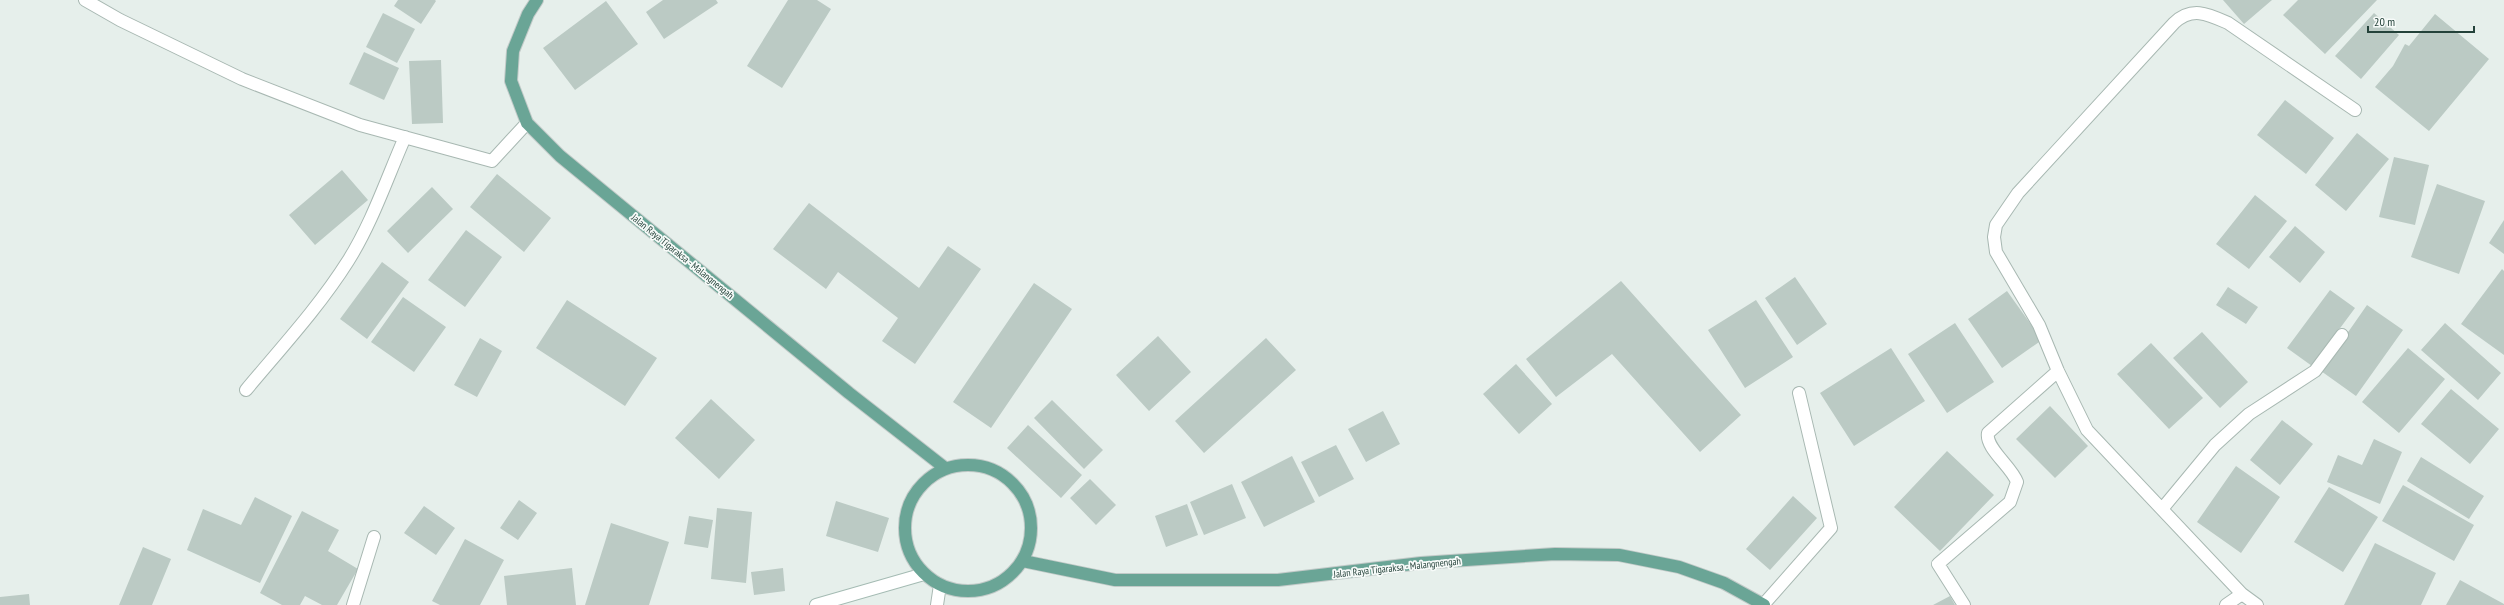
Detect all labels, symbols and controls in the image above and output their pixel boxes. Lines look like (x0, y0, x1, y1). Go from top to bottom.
scale bar (2368, 8, 2474, 34)
text: 20 m (2374, 14, 2395, 29)
street label: Jalan Raya Tigaraksa - Malangnengah (628, 210, 737, 302)
street label: Jalan Raya Tigaraksa - Malangnengah (1332, 554, 1461, 581)

